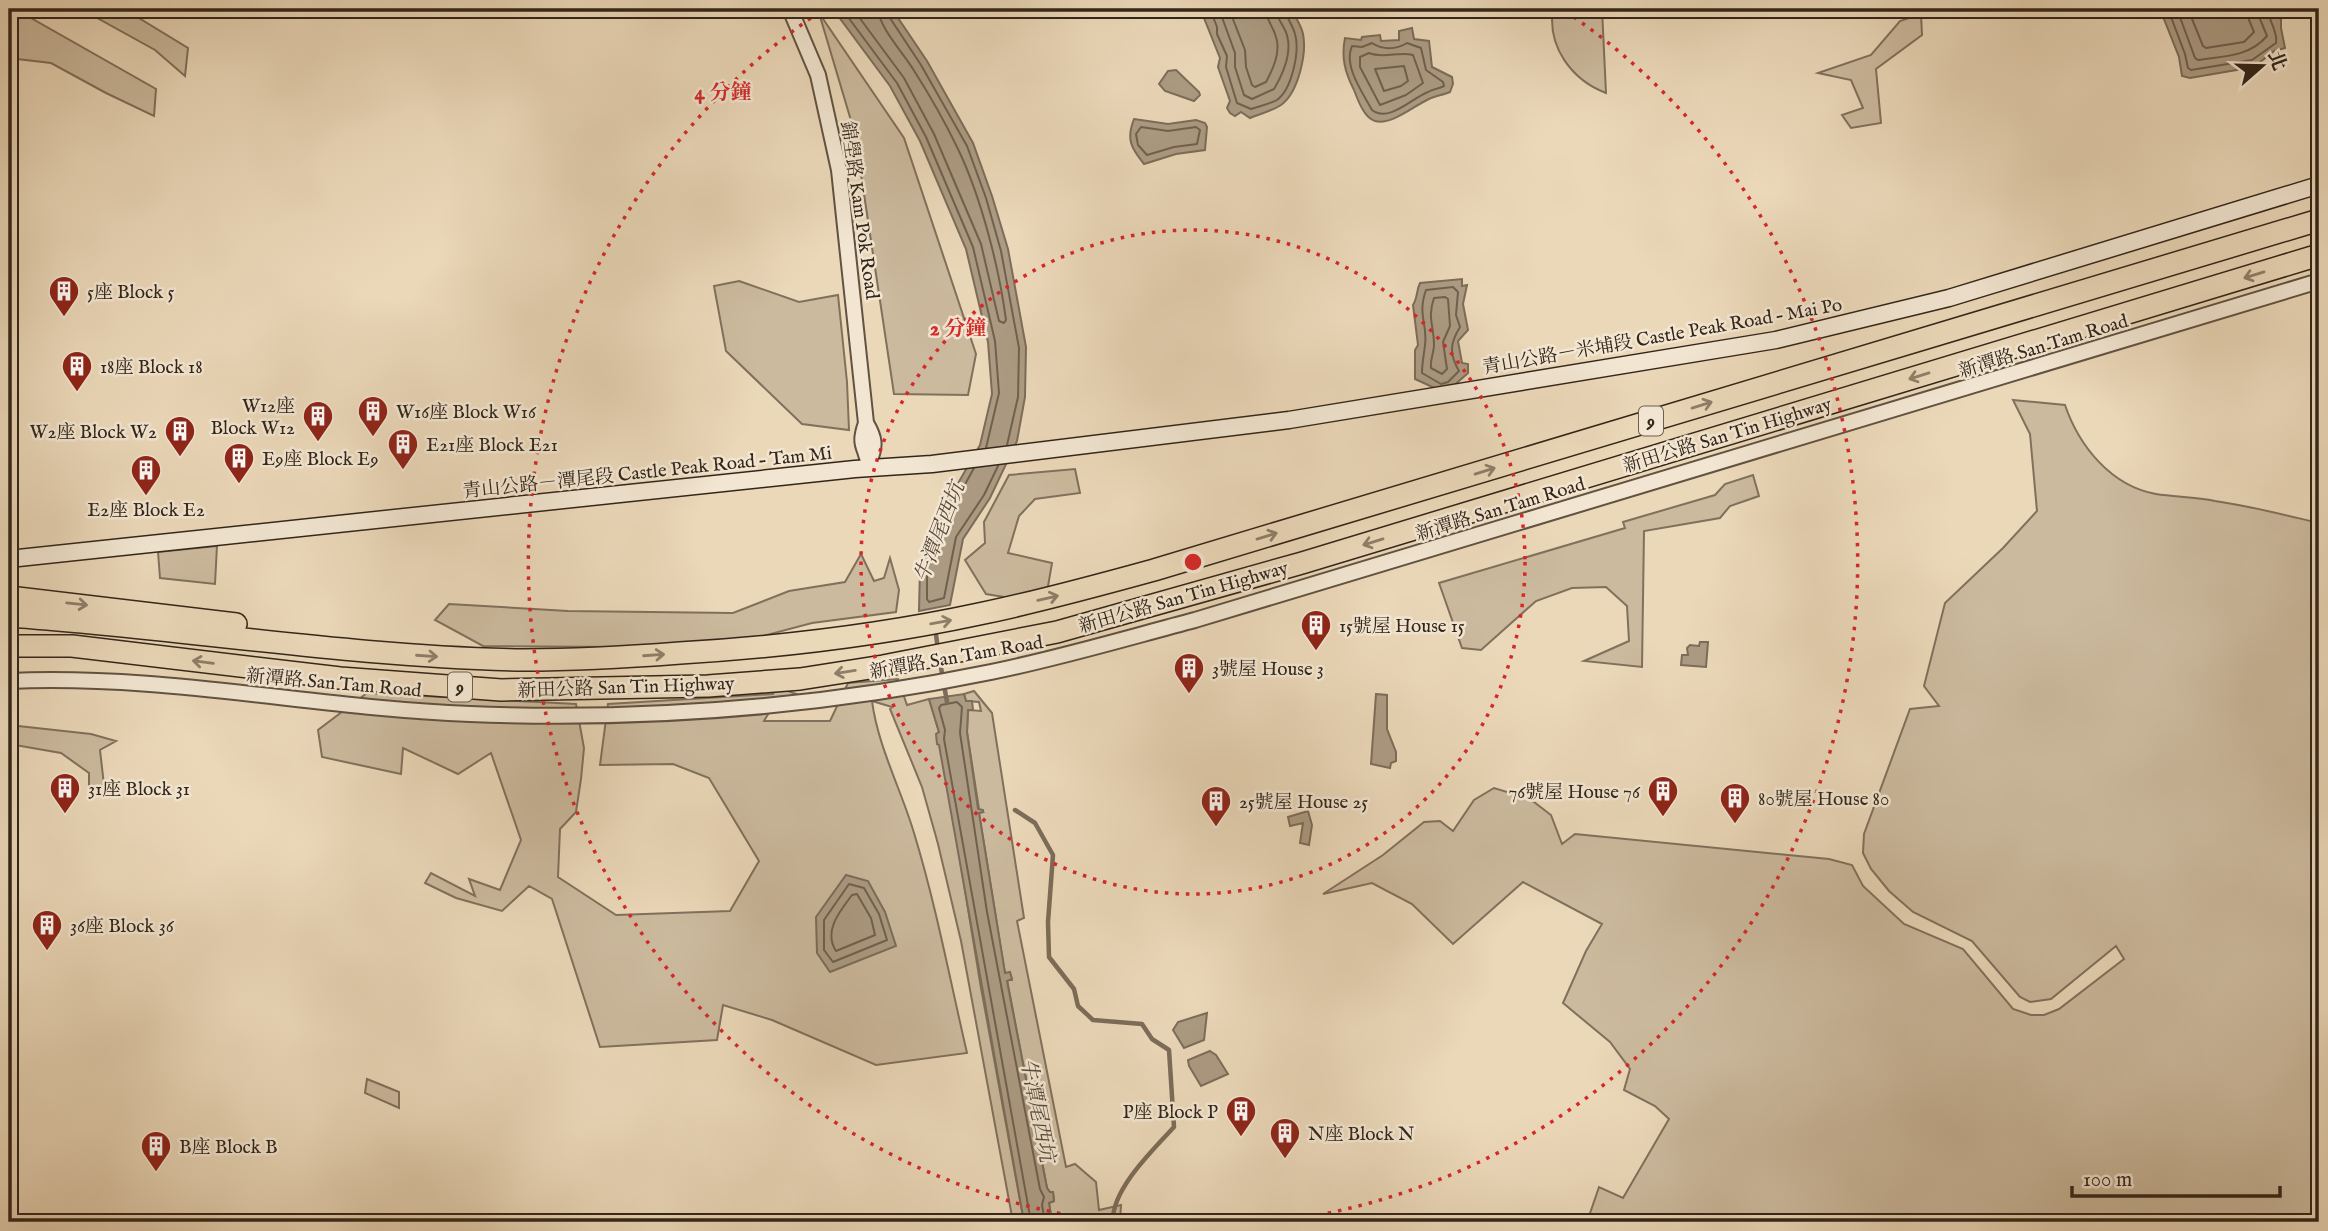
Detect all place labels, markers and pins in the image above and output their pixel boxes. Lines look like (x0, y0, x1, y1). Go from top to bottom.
building icon: 5座 Block 5 (47, 274, 81, 318)
place label: 5座 Block 5 (87, 281, 174, 305)
building icon: 18座 Block 18 (60, 349, 94, 393)
place label: 18座 Block 18 (100, 356, 203, 380)
building icon: W16座 Block W16 (356, 394, 390, 438)
place label: W12座 Block W12 (211, 395, 295, 441)
building icon: W12座 Block W12 (301, 399, 335, 443)
place label: W16座 Block W16 (396, 401, 537, 425)
building icon: W2座 Block W2 (163, 414, 197, 458)
place label: W2座 Block W2 (29, 421, 157, 445)
building icon: E21座 Block E21 (386, 427, 420, 471)
place label: E21座 Block E21 (426, 434, 558, 458)
building icon: E9座 Block E9 (222, 441, 256, 485)
place label: E9座 Block E9 (262, 448, 378, 472)
building icon: E2座 Block E2 (129, 453, 163, 497)
place label: E2座 Block E2 (87, 499, 205, 523)
centre of rings (1181, 550, 1205, 574)
building icon: 15號屋 House 15 (1299, 608, 1333, 652)
place label: 15號屋 House 15 (1339, 615, 1465, 639)
building icon: 3號屋 House 3 (1172, 651, 1206, 695)
place label: 3號屋 House 3 (1212, 658, 1324, 682)
building icon: 31座 Block 31 (48, 771, 82, 815)
building icon: 76號屋 House 76 (1646, 774, 1680, 818)
place label: 31座 Block 31 (88, 778, 190, 802)
place label: 76號屋 House 76 (1508, 781, 1641, 805)
building icon: 80號屋 House 80 (1718, 781, 1752, 825)
building icon: 25號屋 House 25 (1199, 784, 1233, 828)
place label: 80號屋 House 80 (1758, 788, 1889, 812)
place label: 25號屋 House 25 (1239, 791, 1368, 815)
building icon: 36座 Block 36 (30, 908, 64, 952)
place label: 36座 Block 36 (70, 915, 175, 939)
building icon: P座 Block P (1224, 1094, 1258, 1138)
place label: P座 Block P (1123, 1101, 1218, 1125)
building icon: N座 Block N (1268, 1116, 1302, 1160)
place label: N座 Block N (1308, 1123, 1414, 1147)
building icon: B座 Block B (139, 1129, 173, 1173)
place label: B座 Block B (179, 1136, 278, 1160)

